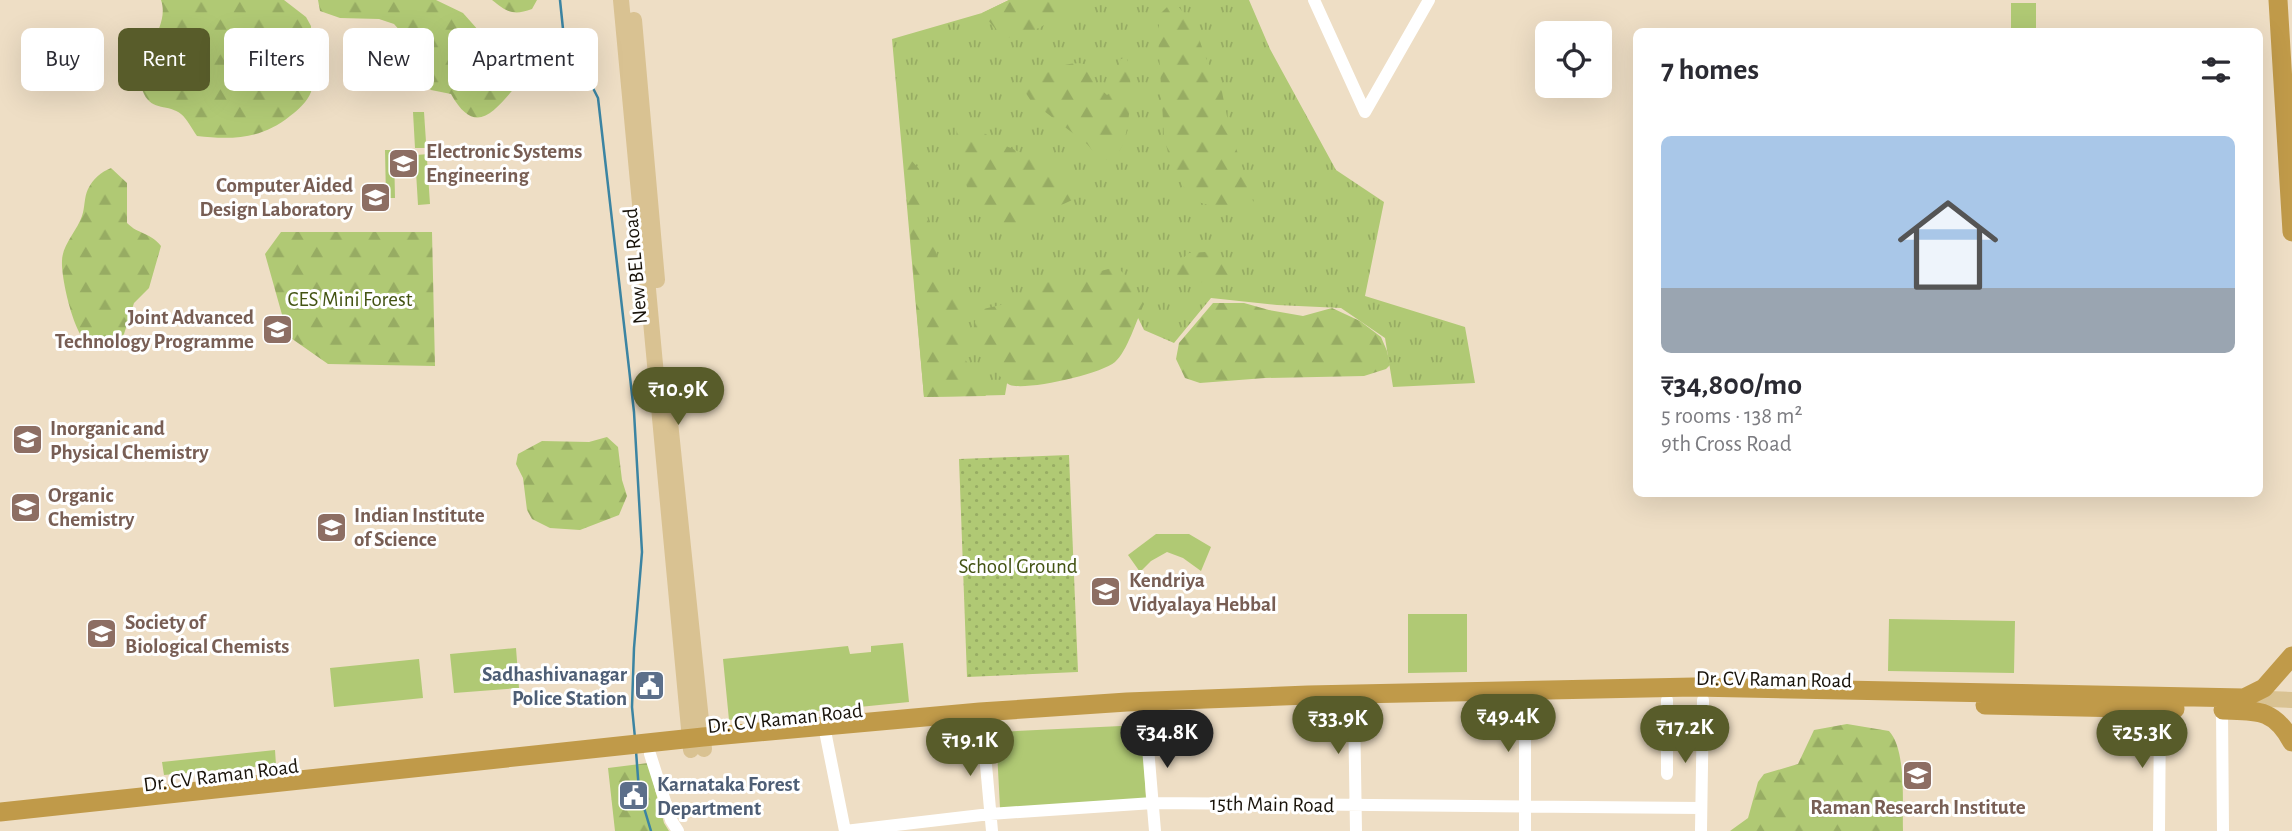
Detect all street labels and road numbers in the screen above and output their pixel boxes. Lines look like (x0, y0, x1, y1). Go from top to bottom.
street label: New BEL Road (620, 207, 651, 325)
street label: Dr. CV Raman Road (1696, 668, 1852, 691)
street label: Dr. CV Raman Road (706, 700, 864, 737)
street label: Dr. CV Raman Road (142, 756, 300, 795)
street label: 15th Main Road (1210, 793, 1334, 816)

